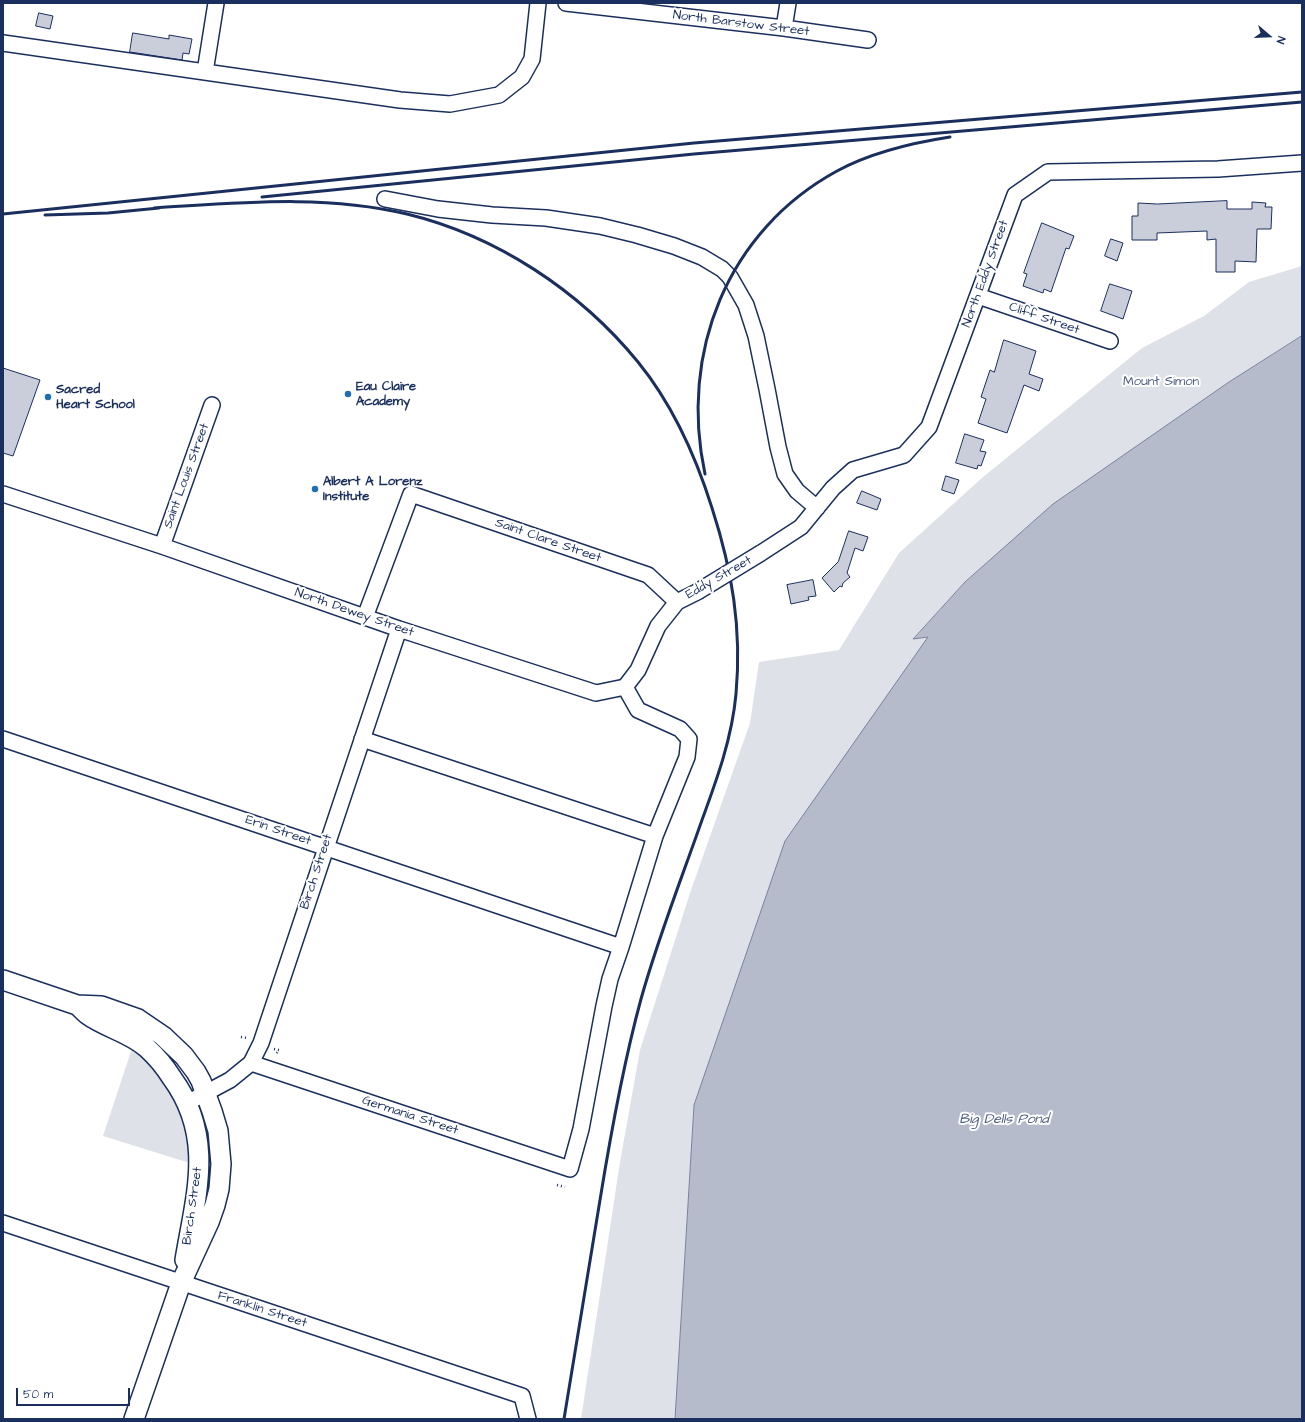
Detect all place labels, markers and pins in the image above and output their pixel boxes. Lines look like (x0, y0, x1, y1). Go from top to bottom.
place label: Eau Claire Academy (356, 379, 416, 410)
place label: Sacred Heart School (56, 382, 135, 413)
marker: Eau Claire Academy (343, 389, 353, 399)
marker: Sacred Heart School (43, 392, 53, 402)
place label: Albert A Lorenz Institute (323, 474, 422, 505)
marker: Albert A Lorenz Institute (310, 484, 320, 494)

